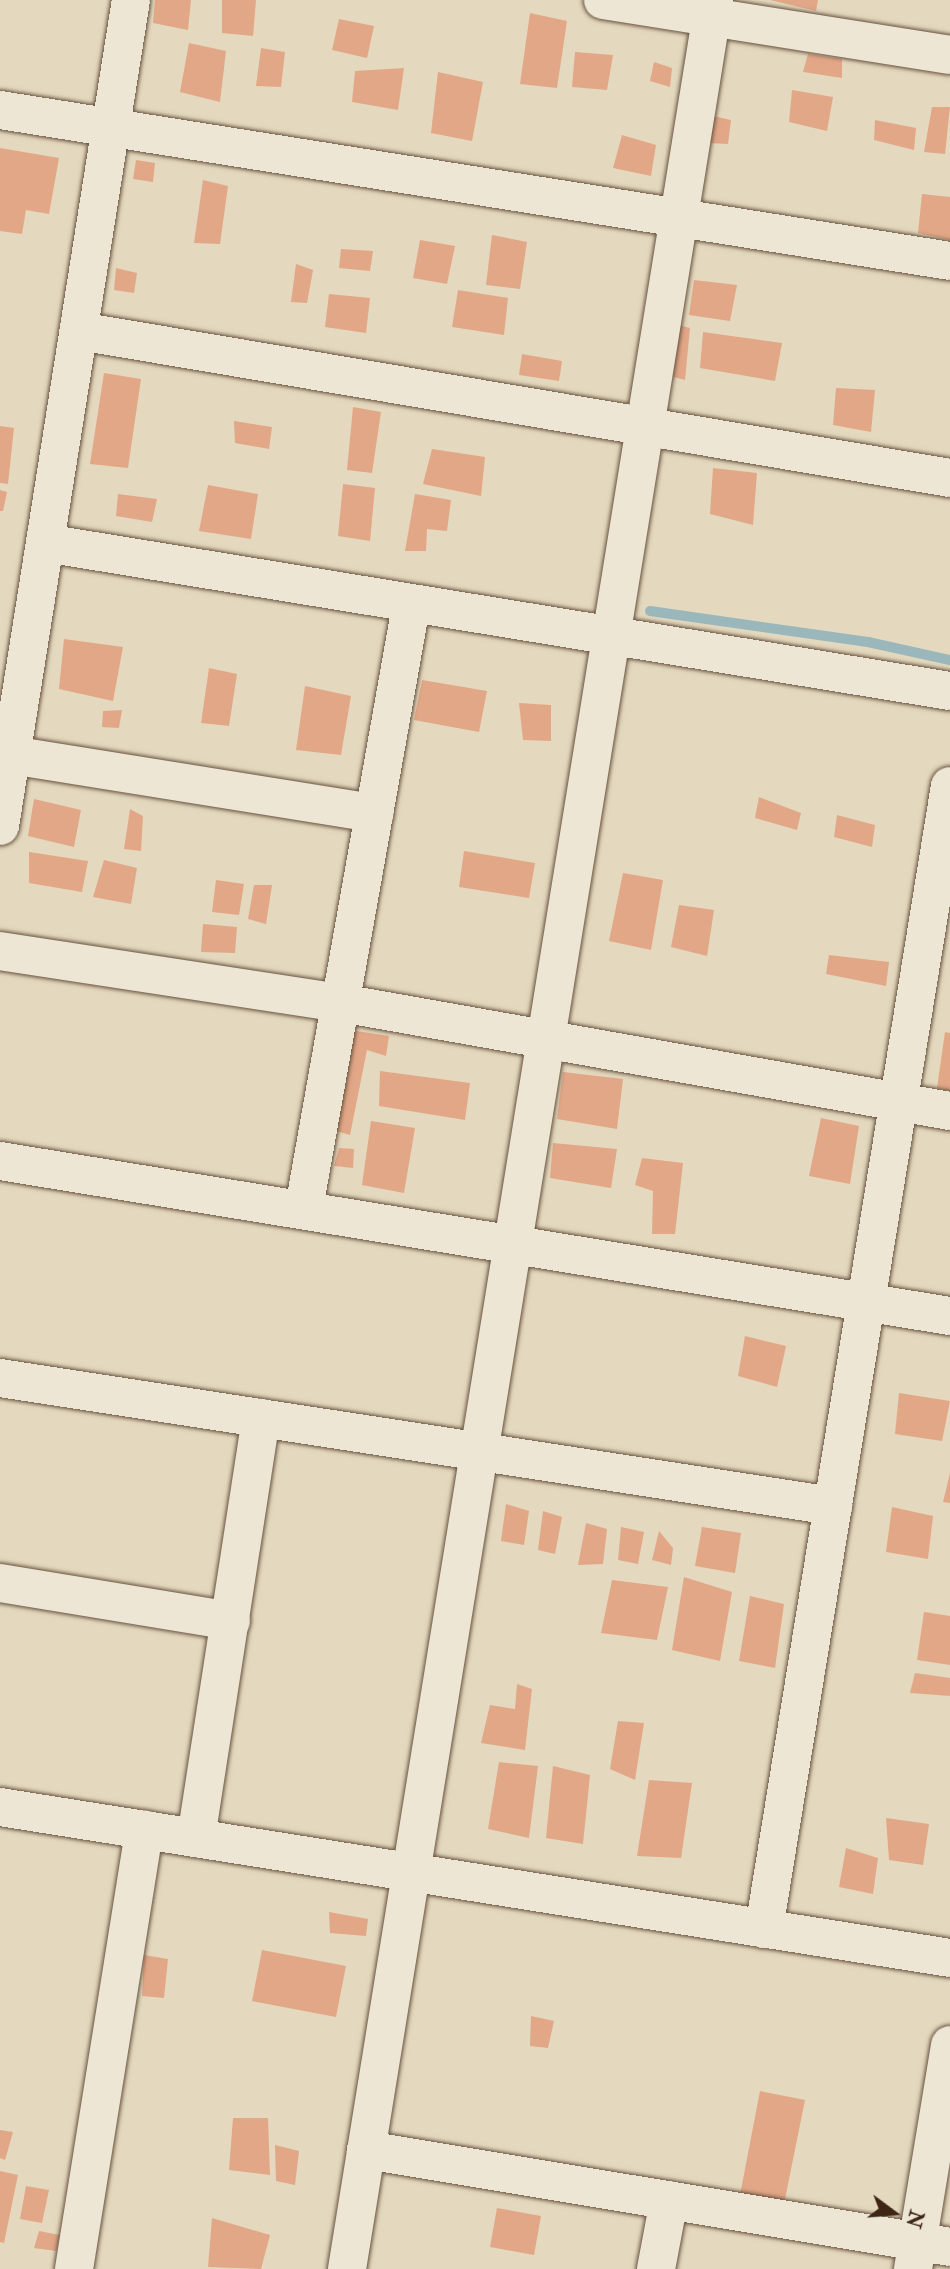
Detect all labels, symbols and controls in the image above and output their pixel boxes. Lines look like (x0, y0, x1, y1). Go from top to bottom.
north arrow (859, 2178, 929, 2248)
text: N (900, 2207, 928, 2230)

